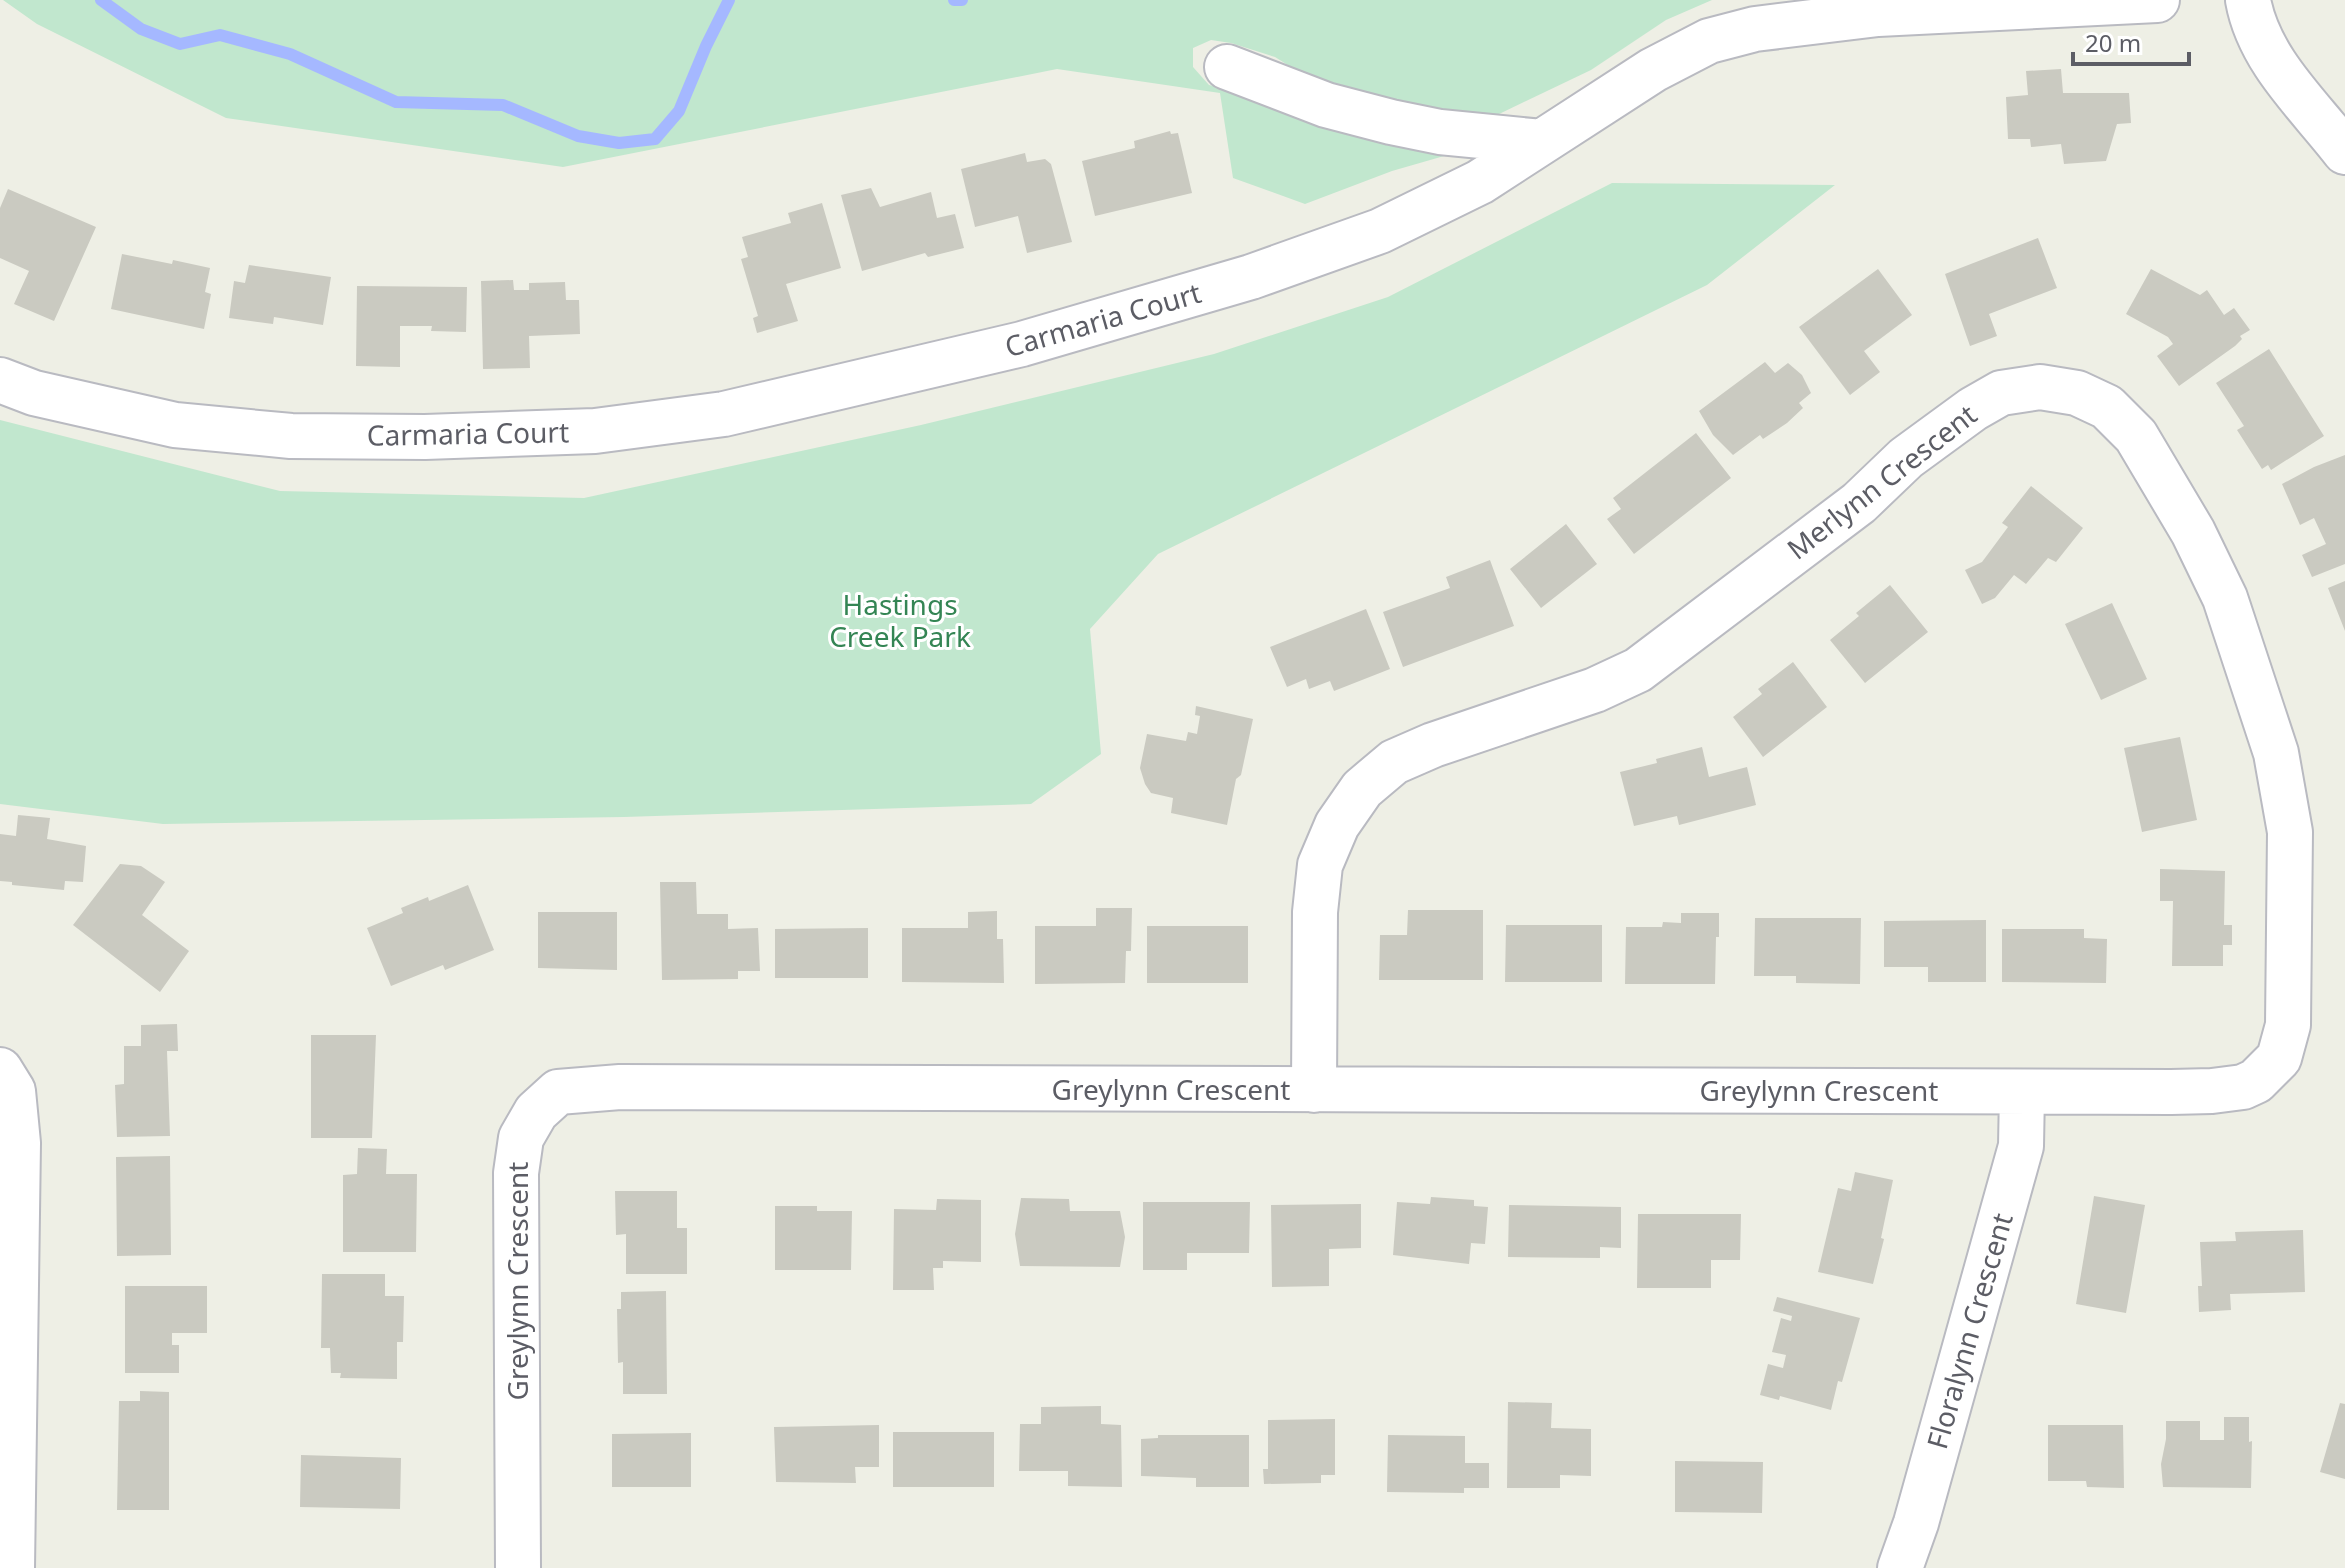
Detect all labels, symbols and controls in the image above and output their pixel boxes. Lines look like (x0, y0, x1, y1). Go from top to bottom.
scale bar (2073, 16, 2189, 66)
text: 20 m (2085, 26, 2141, 59)
street label: Carmaria Court (1000, 273, 1205, 365)
street label: Merlynn Crescent (1779, 395, 1984, 567)
street label: Carmaria Court (367, 412, 569, 454)
park label: Hastings Creek Park (829, 585, 971, 655)
street label: Greylynn Crescent (1052, 1070, 1290, 1108)
street label: Greylynn Crescent (1700, 1071, 1938, 1109)
street label: Greylynn Crescent (498, 1162, 536, 1400)
street label: Floralynn Crescent (1917, 1209, 2021, 1453)

